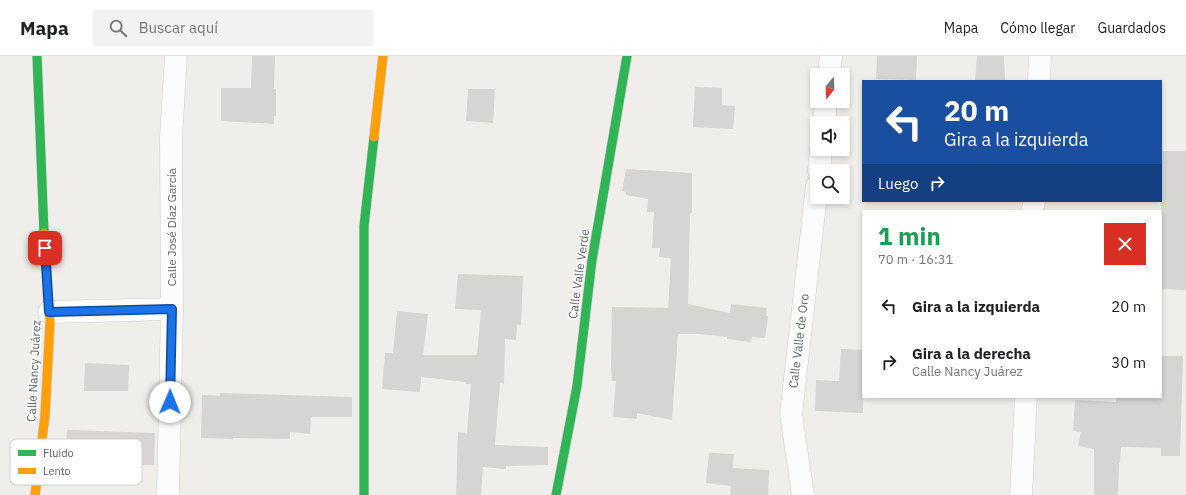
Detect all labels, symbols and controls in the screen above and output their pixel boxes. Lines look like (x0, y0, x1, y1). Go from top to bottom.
search box (93, 10, 373, 46)
text: Mapa (20, 16, 69, 40)
icon: search (107, 17, 129, 39)
text: Buscar aquí (139, 18, 218, 37)
text: Mapa (944, 19, 978, 37)
text: Cómo llegar (1000, 19, 1075, 37)
text: Guardados (1097, 19, 1166, 37)
north arrow (810, 68, 850, 108)
map controls (810, 68, 850, 204)
text: 20 m (944, 92, 1009, 129)
icon: left (878, 96, 930, 148)
button: sound (810, 116, 850, 156)
text: Gira a la izquierda (944, 128, 1088, 151)
button: search (810, 164, 850, 204)
street label: Calle José Díaz García (164, 167, 179, 286)
icon: right (926, 172, 948, 194)
text: Luego (878, 174, 918, 193)
text: 1 min (878, 220, 941, 252)
button: close (1104, 223, 1146, 265)
street label: Calle Valle Verde (565, 228, 592, 320)
pin (28, 231, 62, 265)
icon: arrive (34, 237, 56, 259)
text: 70 m · 16:31 (878, 251, 953, 268)
street label: Calle Valle de Oro (785, 293, 812, 389)
icon: left (878, 295, 900, 317)
text: Gira a la izquierda (912, 297, 1040, 316)
text: 20 m (1111, 297, 1146, 316)
street label: Calle Nancy Juárez (23, 319, 44, 422)
text: Gira a la derecha (912, 344, 1031, 363)
icon: right (878, 351, 900, 373)
text: 30 m (1111, 353, 1146, 372)
text: Calle Nancy Juárez (912, 363, 1023, 380)
position arrow (149, 381, 191, 423)
legend (10, 439, 142, 485)
text: Fluido (43, 446, 74, 460)
text: Lento (43, 464, 71, 478)

